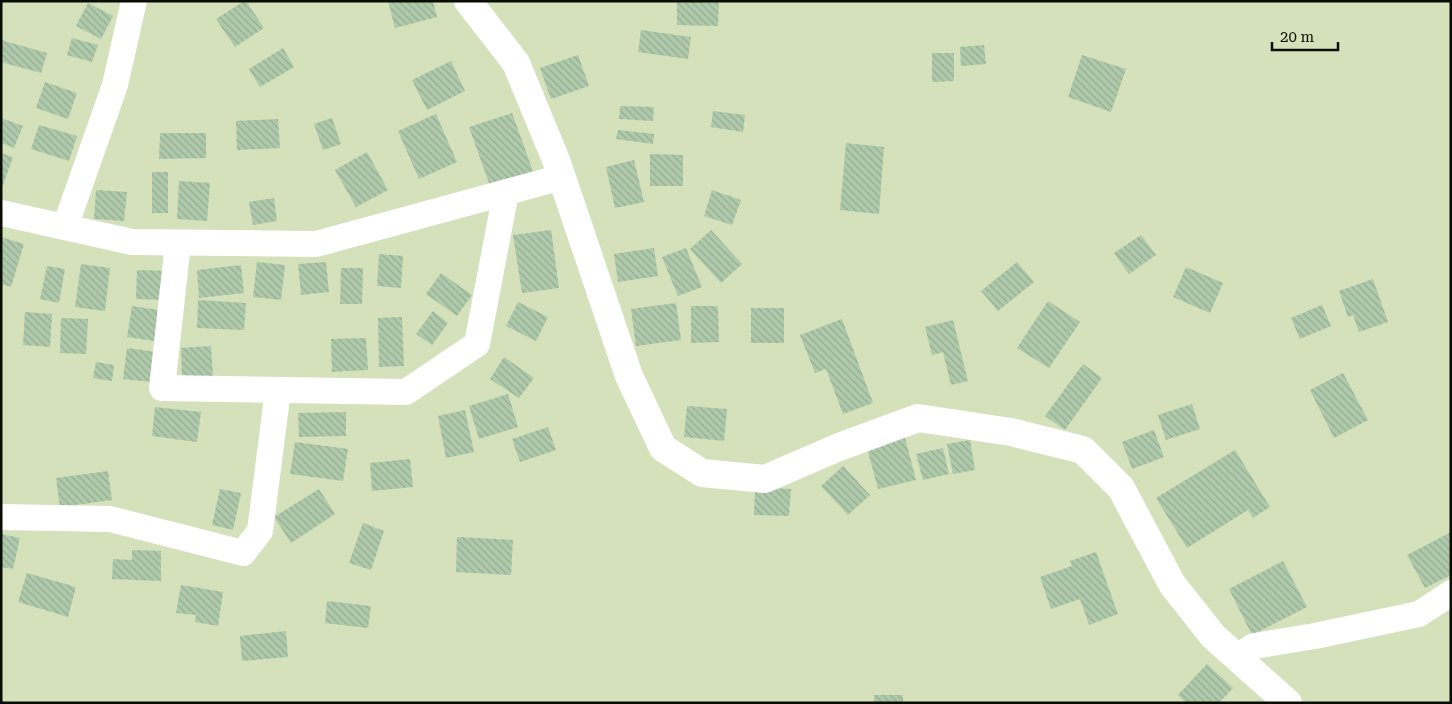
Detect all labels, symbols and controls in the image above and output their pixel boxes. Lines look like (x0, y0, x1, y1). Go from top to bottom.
scale bar (1272, 20, 1338, 52)
text: 20 m (1280, 28, 1315, 46)

